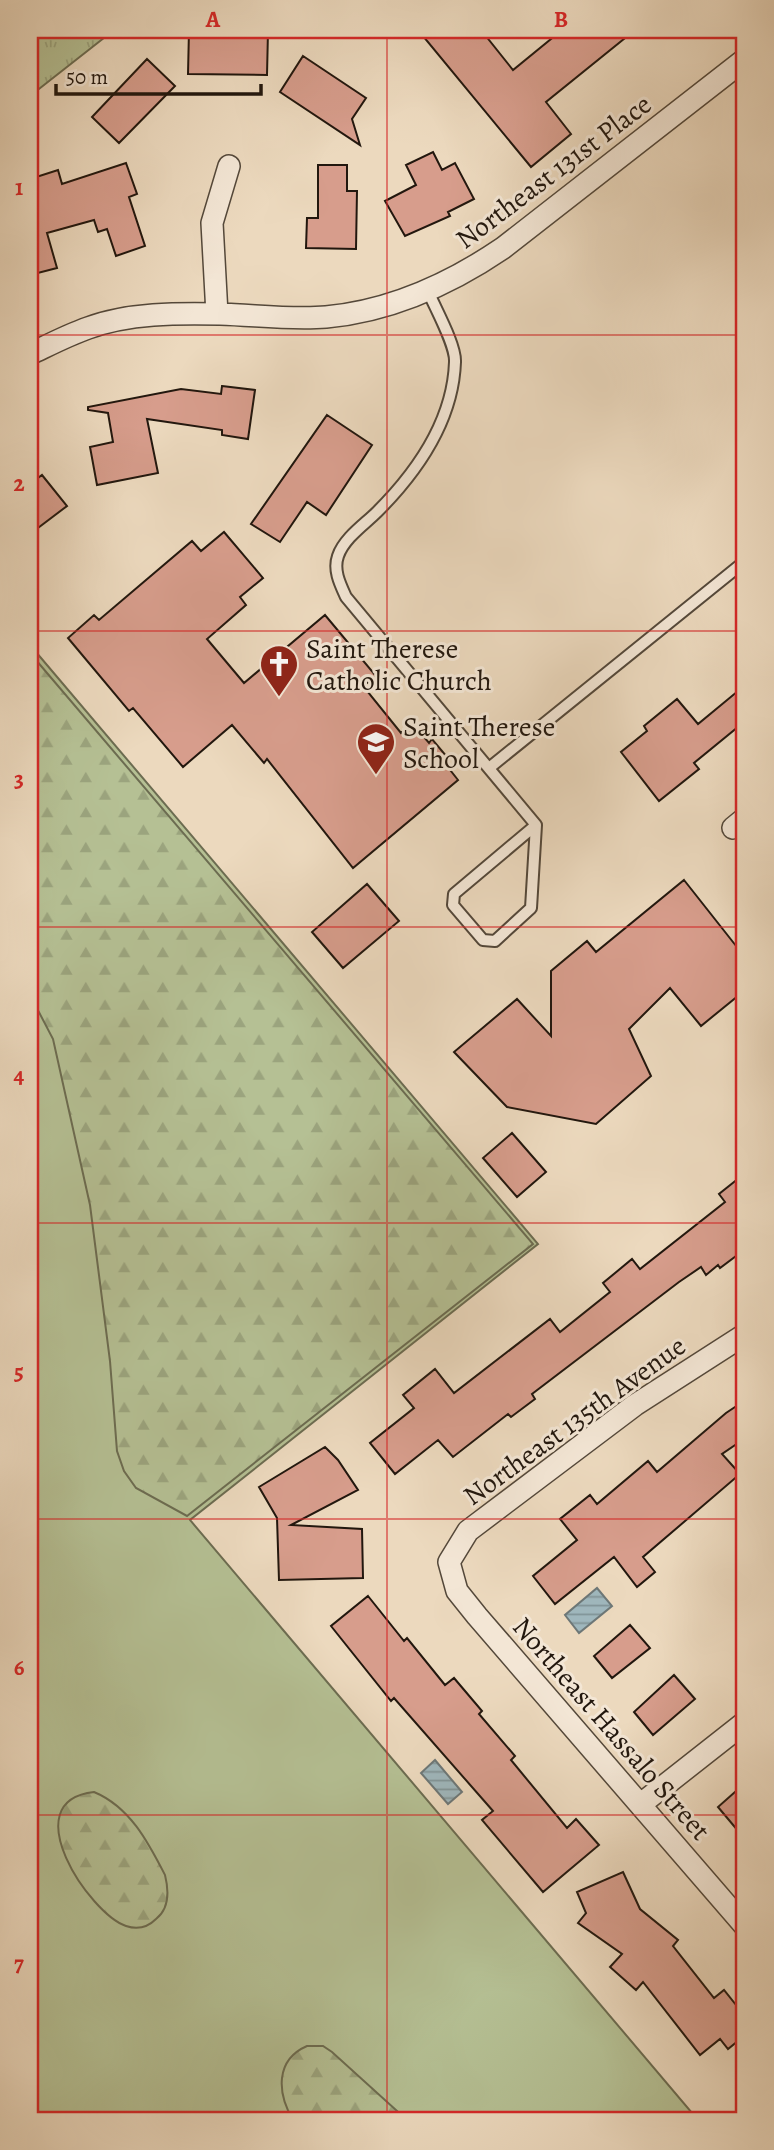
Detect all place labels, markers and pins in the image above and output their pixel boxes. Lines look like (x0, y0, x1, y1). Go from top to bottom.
place label: Saint Therese Catholic Church (306, 630, 492, 700)
church icon: Saint Therese Catholic Church (258, 643, 300, 698)
place label: Saint Therese School (403, 708, 555, 778)
school or university icon: Saint Therese School (355, 721, 397, 776)

